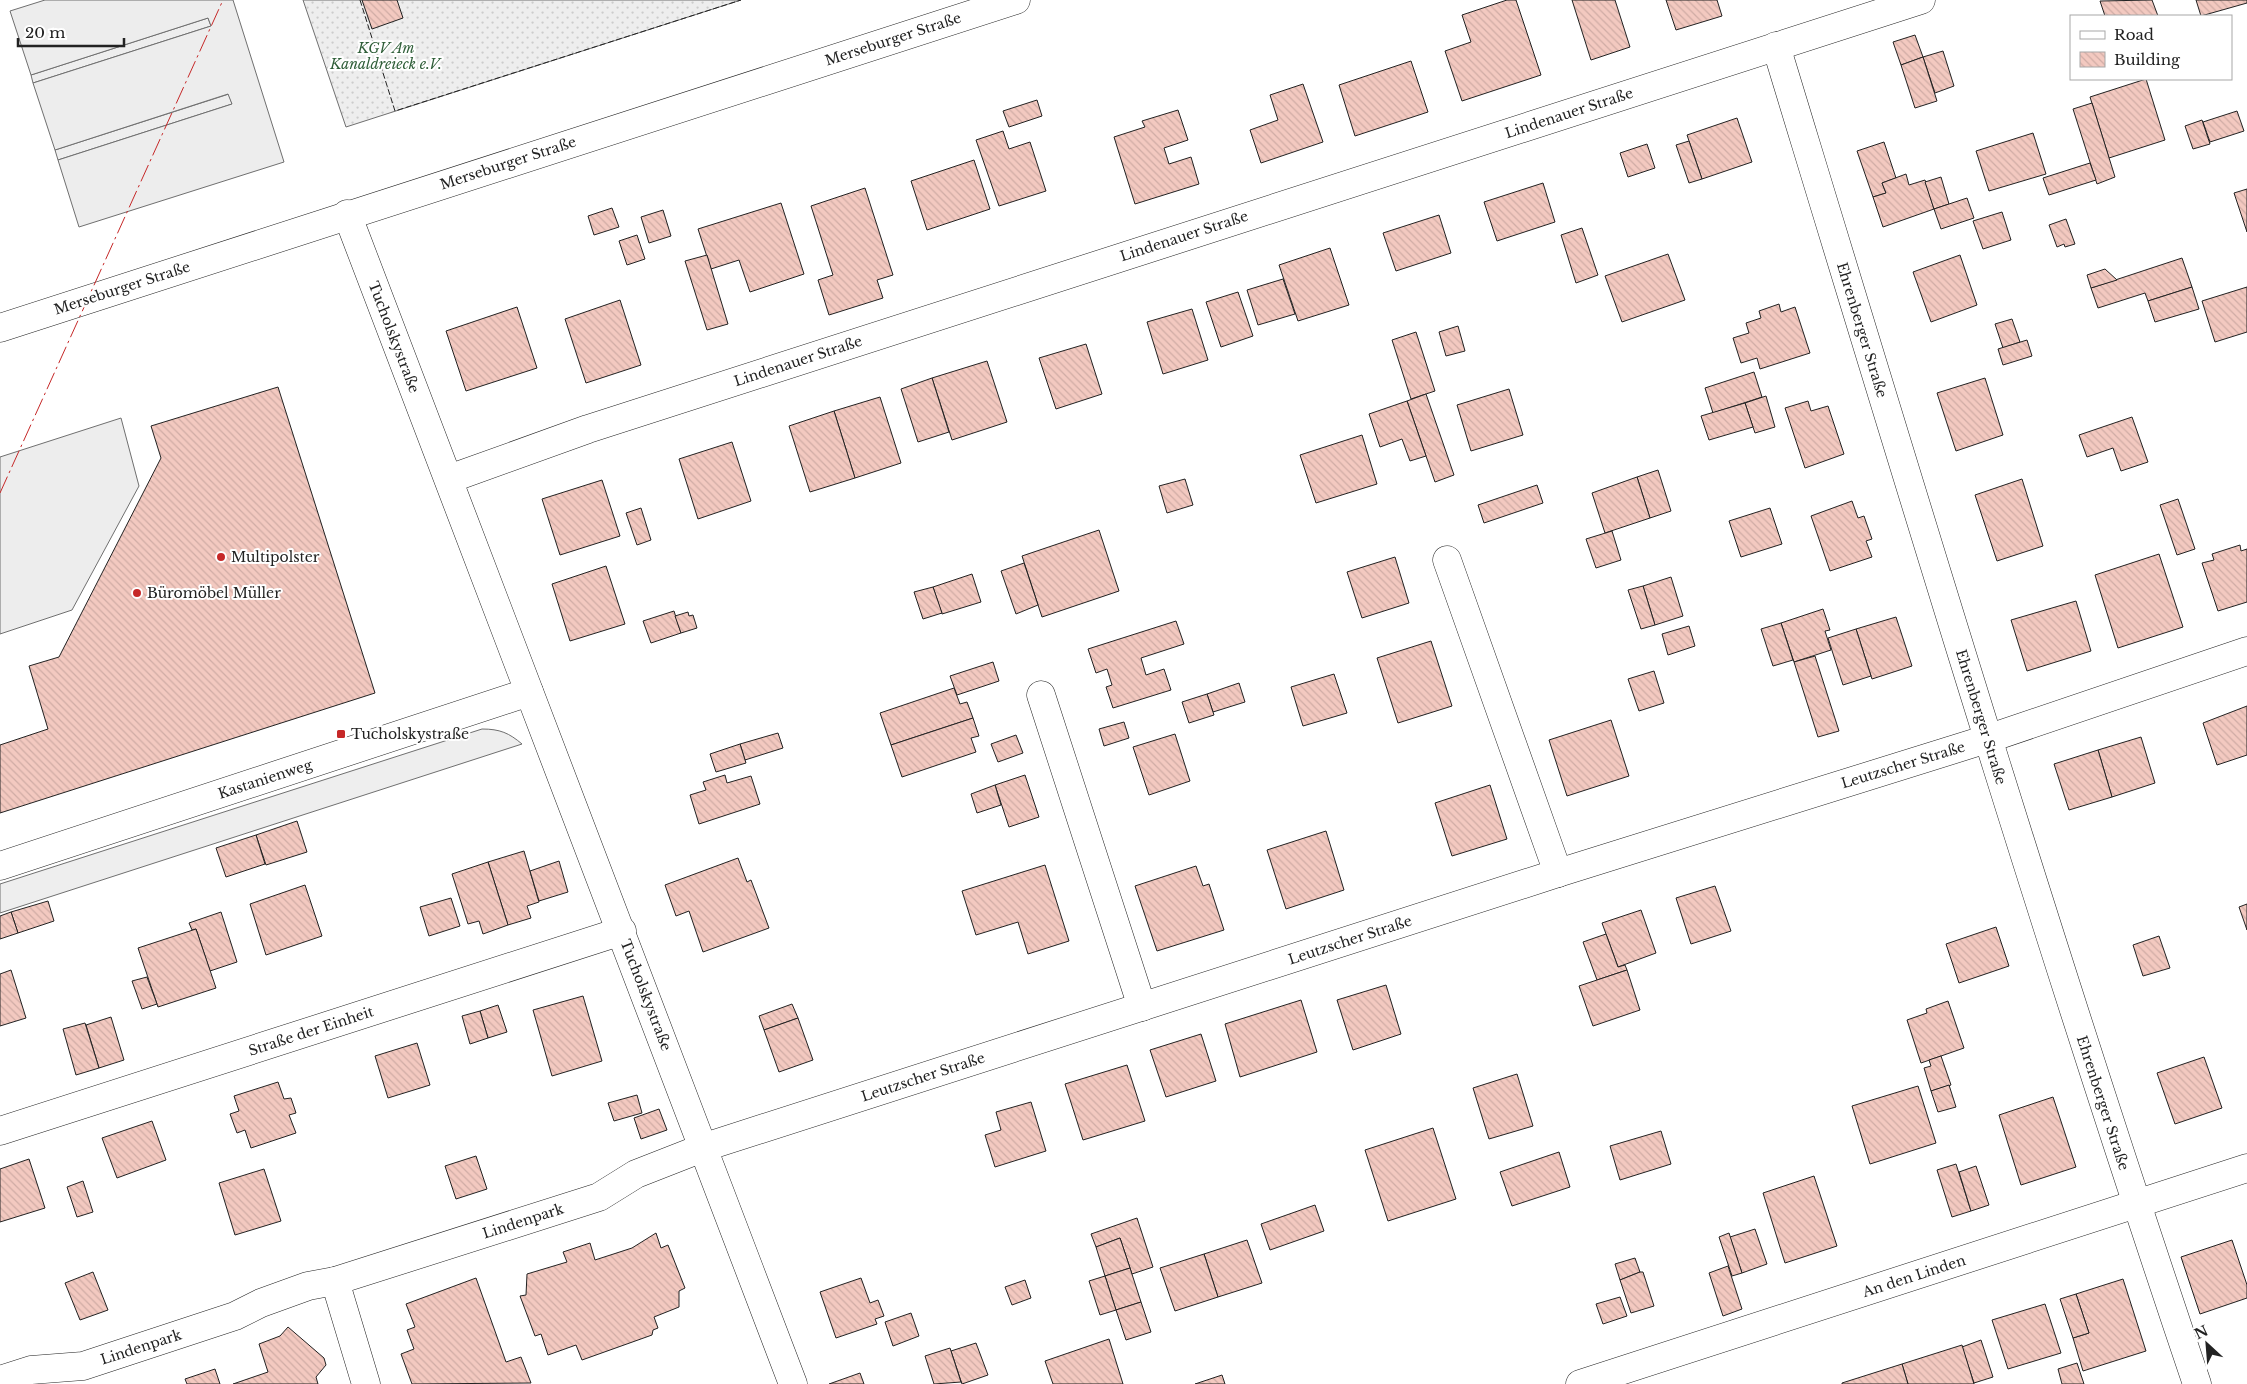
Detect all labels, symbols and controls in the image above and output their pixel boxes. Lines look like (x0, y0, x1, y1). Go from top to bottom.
street label: Merseburger Straße (823, 8, 963, 70)
scale bar (18, 15, 124, 47)
legend (2070, 15, 2232, 80)
text: 20 m (25, 23, 65, 42)
text: Road (2114, 25, 2154, 44)
park label: KGV Am Kanaldreieck e.V. (329, 39, 442, 73)
text: Building (2114, 50, 2181, 69)
street label: Lindenauer Straße (1503, 84, 1635, 142)
street label: Merseburger Straße (438, 132, 578, 194)
street label: Lindenauer Straße (1118, 207, 1250, 265)
street label: Merseburger Straße (52, 257, 192, 319)
street label: Ehrenberger Straße (1833, 260, 1891, 400)
street label: Tucholskystraße (364, 279, 424, 395)
street label: Lindenauer Straße (732, 332, 864, 390)
place label: Multipolster (231, 548, 320, 566)
marker: Multipolster (215, 551, 227, 563)
place label: Büromöbel Müller (147, 584, 281, 602)
marker: Büromöbel Müller (131, 587, 143, 599)
street label: Ehrenberger Straße (1952, 647, 2010, 787)
place label: Tucholskystraße (351, 725, 469, 743)
marker: Tucholskystraße (335, 728, 347, 740)
street label: Leutzscher Straße (1839, 738, 1967, 792)
street label: Kastanienweg (216, 755, 315, 803)
street label: Leutzscher Straße (1286, 912, 1414, 968)
street label: Tucholskystraße (616, 937, 676, 1053)
street label: Straße der Einheit (246, 1002, 376, 1060)
street label: Ehrenberger Straße (2073, 1033, 2133, 1173)
street label: Leutzscher Straße (859, 1049, 987, 1105)
street label: Lindenpark (480, 1199, 566, 1243)
street label: An den Linden (1859, 1251, 1968, 1301)
north arrow (2182, 1319, 2232, 1369)
text: N (2191, 1321, 2211, 1343)
street label: Lindenpark (98, 1325, 184, 1369)

